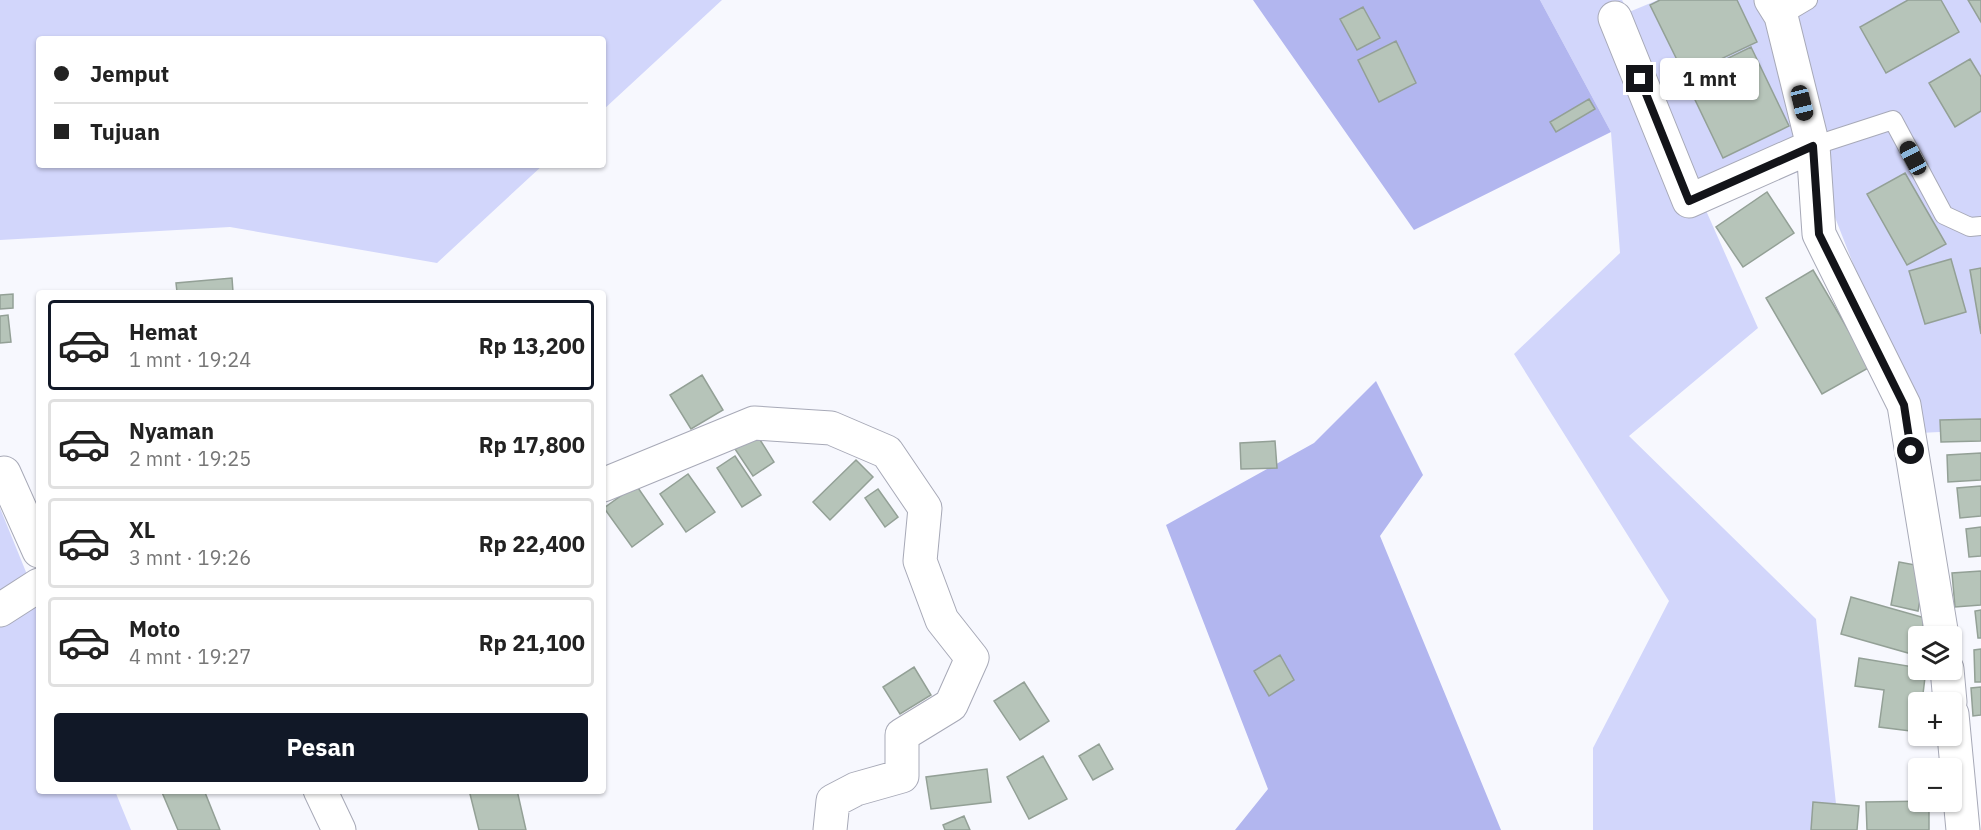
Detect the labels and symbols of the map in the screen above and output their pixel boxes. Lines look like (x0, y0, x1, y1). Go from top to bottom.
callout: 1 mnt (1661, 58, 1760, 100)
route end (1626, 65, 1653, 92)
car (1789, 83, 1815, 123)
car (1897, 138, 1929, 178)
route start (1897, 437, 1924, 464)

